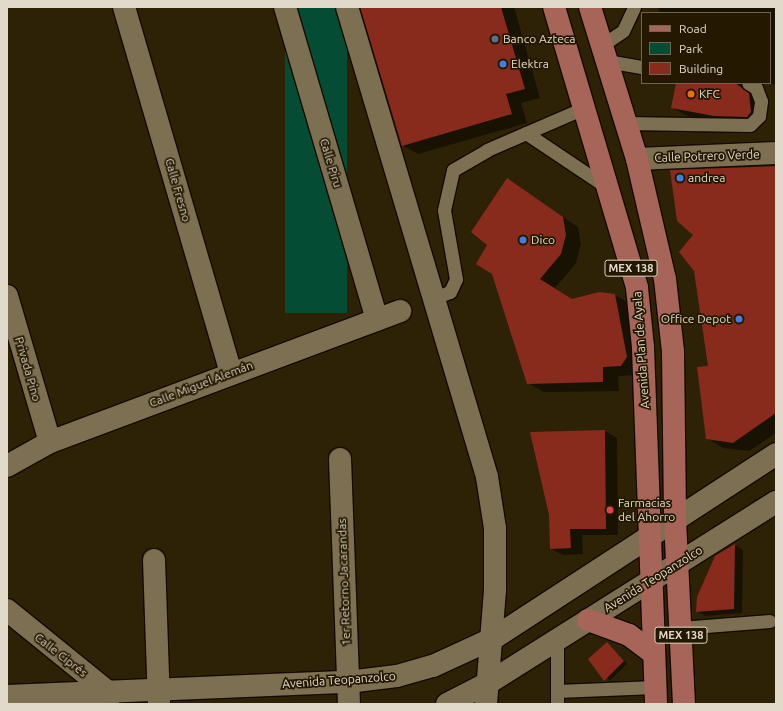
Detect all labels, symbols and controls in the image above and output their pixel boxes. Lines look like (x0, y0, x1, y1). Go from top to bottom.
legend (641, 12, 771, 84)
text: Road (679, 22, 707, 35)
place label: Banco Azteca (503, 32, 575, 46)
marker: Banco Azteca (490, 34, 500, 44)
text: Park (679, 42, 703, 55)
place label: Elektra (511, 57, 549, 71)
marker: Elektra (498, 59, 508, 69)
text: Building (679, 62, 723, 75)
place label: KFC (699, 87, 720, 101)
marker: KFC (686, 89, 696, 99)
street label: Calle Piru (317, 137, 345, 189)
street label: Calle Potrero Verde (654, 147, 760, 165)
street label: Calle Fresno (162, 157, 194, 223)
place label: andrea (688, 171, 725, 185)
marker: andrea (675, 173, 685, 183)
place label: Dico (531, 233, 555, 247)
marker: Dico (518, 235, 528, 245)
road number: MEX 138 (604, 259, 658, 277)
street label: Avenida Plan de Ayala (630, 291, 652, 409)
place label: Office Depot (661, 312, 731, 326)
marker: Office Depot (734, 314, 744, 324)
street label: Privada Pino (12, 335, 44, 403)
street label: Calle Miguel Alemán (147, 358, 255, 410)
place label: Farmacias del Ahorro (618, 496, 675, 524)
marker: Farmacias del Ahorro (605, 505, 615, 515)
street label: 1er Retorno Jacarandas (335, 518, 353, 646)
street label: Avenida Teopanzolco (601, 543, 705, 615)
road number: MEX 138 (654, 626, 708, 644)
street label: Calle Ciprés (32, 630, 90, 680)
street label: Avenida Teopanzolco (282, 669, 396, 691)

